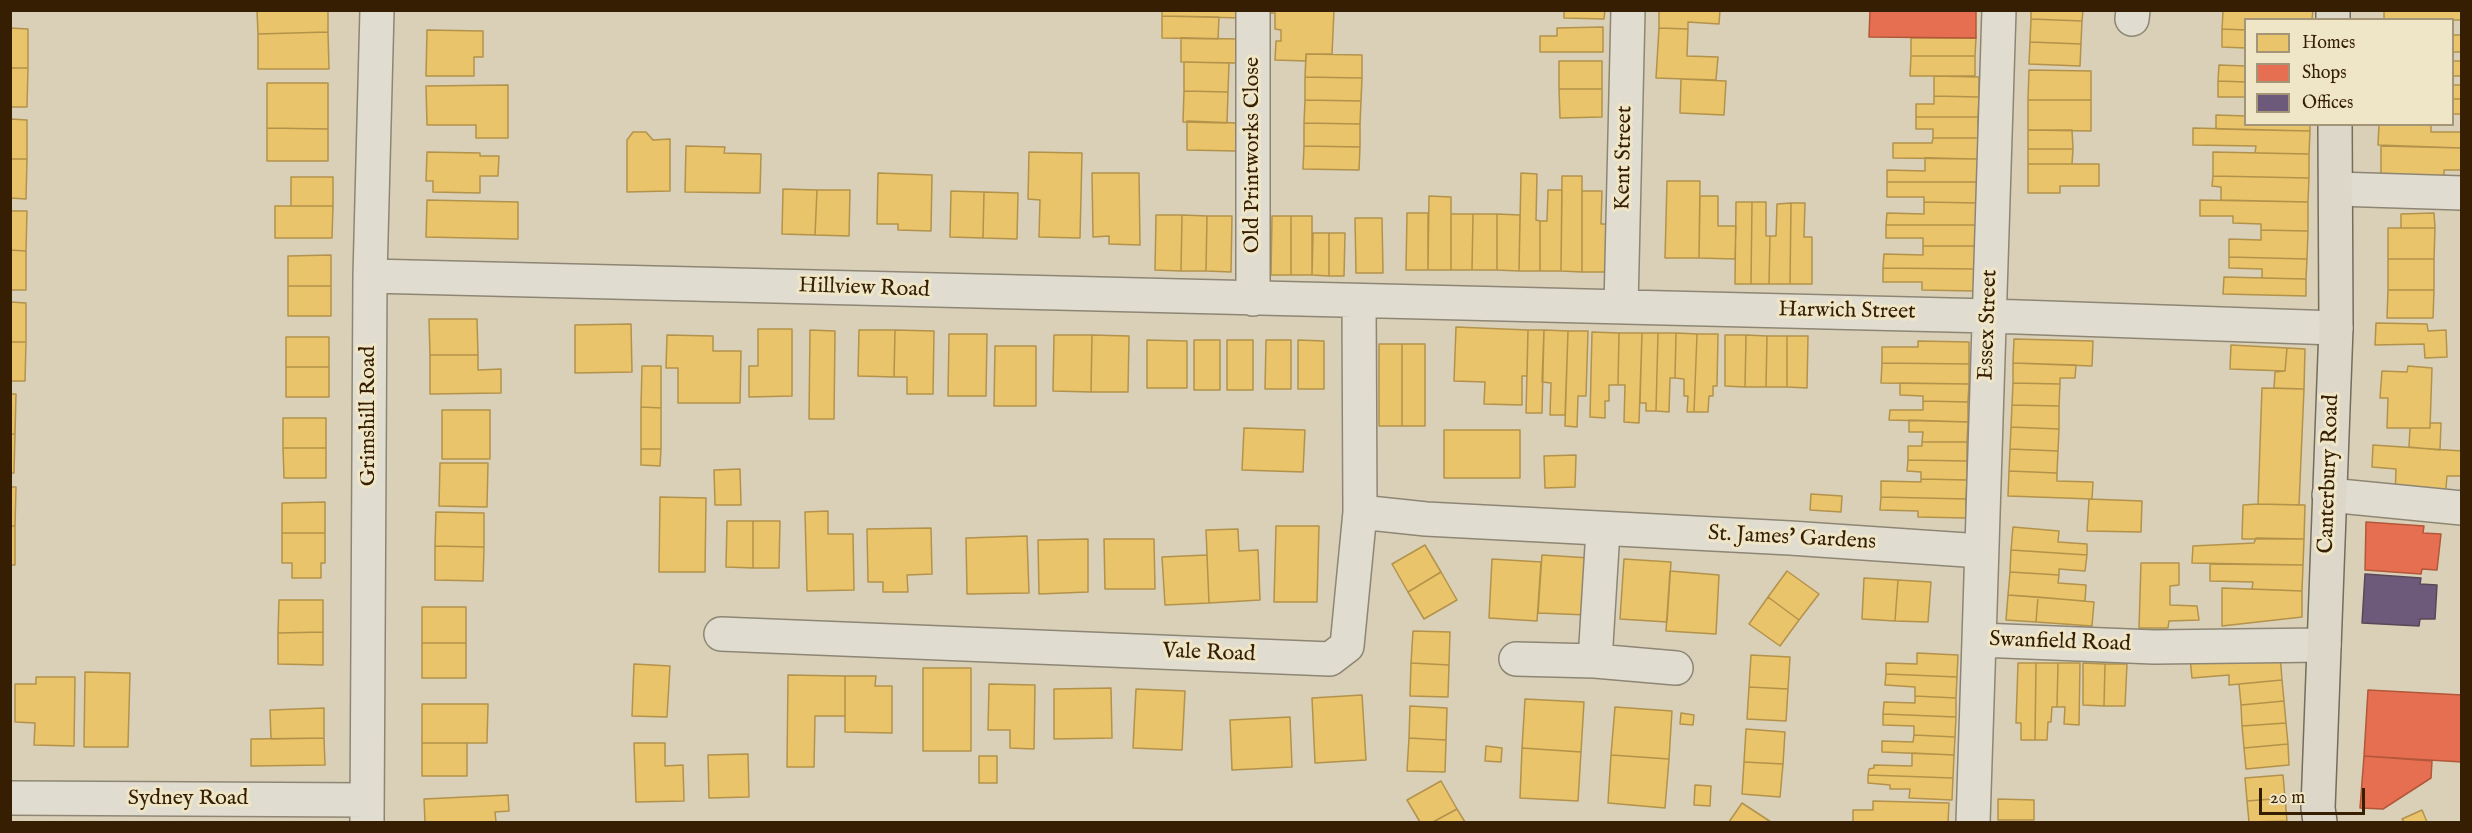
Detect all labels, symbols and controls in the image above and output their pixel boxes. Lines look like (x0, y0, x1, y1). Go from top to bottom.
legend (2244, 18, 2454, 126)
text: Homes (2302, 32, 2355, 55)
street label: Old Printworks Close (1240, 57, 1266, 253)
text: Shops (2302, 62, 2347, 85)
text: Offices (2302, 92, 2353, 115)
street label: Kent Street (1611, 105, 1639, 211)
street label: Essex Street (1974, 269, 2004, 381)
street label: Hillview Road (798, 274, 930, 304)
street label: Harwich Street (1778, 298, 1916, 326)
street label: Grimshill Road (356, 346, 382, 486)
street label: Canterbury Road (2314, 394, 2346, 554)
street label: St. James' Gardens (1707, 521, 1877, 557)
street label: Swanfield Road (1989, 627, 2131, 659)
street label: Vale Road (1162, 639, 1256, 669)
scale bar (2262, 776, 2368, 814)
street label: Sydney Road (128, 786, 248, 812)
text: 20 m (2270, 787, 2305, 810)

